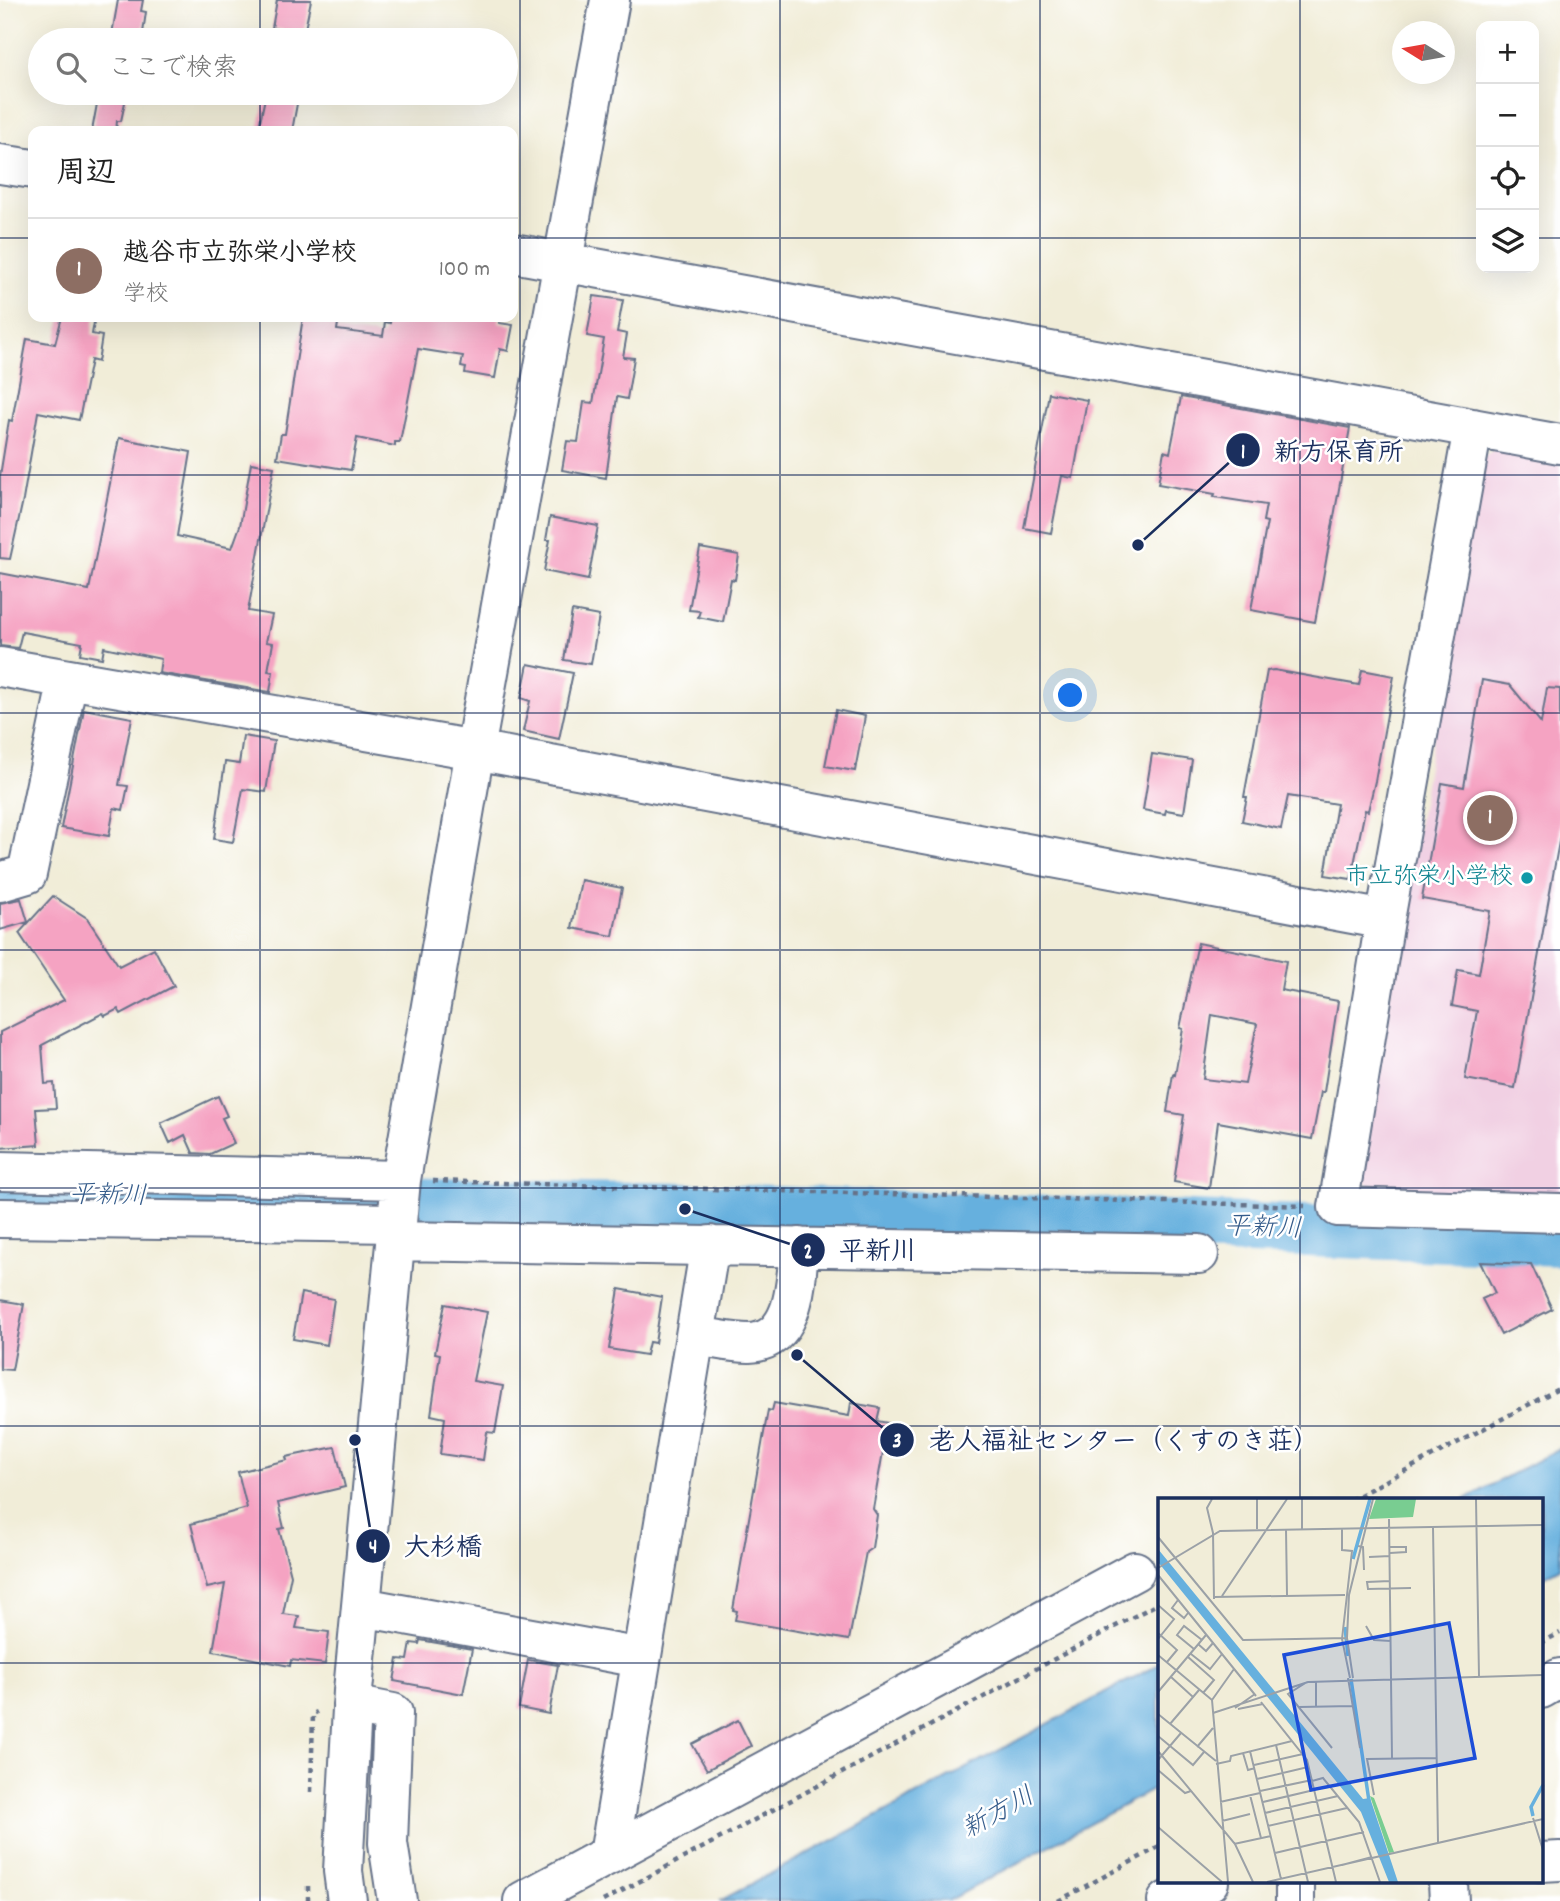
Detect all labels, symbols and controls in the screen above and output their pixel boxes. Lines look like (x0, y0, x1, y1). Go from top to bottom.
north arrow (1392, 21, 1455, 84)
map controls (1476, 21, 1539, 273)
button: + (1476, 21, 1539, 84)
search box (28, 28, 518, 105)
icon: search (52, 48, 90, 86)
text: ここで検索 (108, 51, 238, 88)
button: − (1476, 84, 1539, 147)
button: locate (1476, 147, 1539, 210)
text: 周辺 (56, 154, 116, 197)
button: layers (1476, 210, 1539, 273)
text: 越谷市立弥栄小学校 (123, 236, 357, 273)
text: 1 (76, 254, 82, 287)
text: 100 m (439, 254, 490, 287)
text: 学校 (123, 279, 169, 312)
callout: 新方保育所 (1225, 427, 1418, 474)
text: 新方保育所 (1274, 436, 1404, 473)
text: 1 (1241, 439, 1245, 469)
your location (1053, 678, 1087, 712)
pin: 1 (1467, 792, 1513, 844)
place label: 市立弥栄小学校 (1345, 861, 1513, 895)
marker: 市立弥栄小学校 (1519, 870, 1535, 886)
water label: 平新川 (69, 1178, 147, 1216)
water label: 平新川 (1223, 1209, 1303, 1249)
callout: 平新川 (790, 1227, 931, 1274)
text: 平新川 (839, 1235, 917, 1272)
text: 2 (803, 1239, 813, 1269)
callout: 老人福祉センター（くすのき荘） (880, 1416, 1333, 1463)
text: 老人福祉センター（くすのき荘） (929, 1425, 1319, 1462)
text: 3 (892, 1428, 902, 1458)
inset map (1158, 1498, 1542, 1884)
callout: 大杉橋 (355, 1522, 496, 1569)
text: 大杉橋 (404, 1531, 482, 1568)
text: 4 (369, 1534, 377, 1564)
water label: 新方川 (956, 1779, 1042, 1849)

